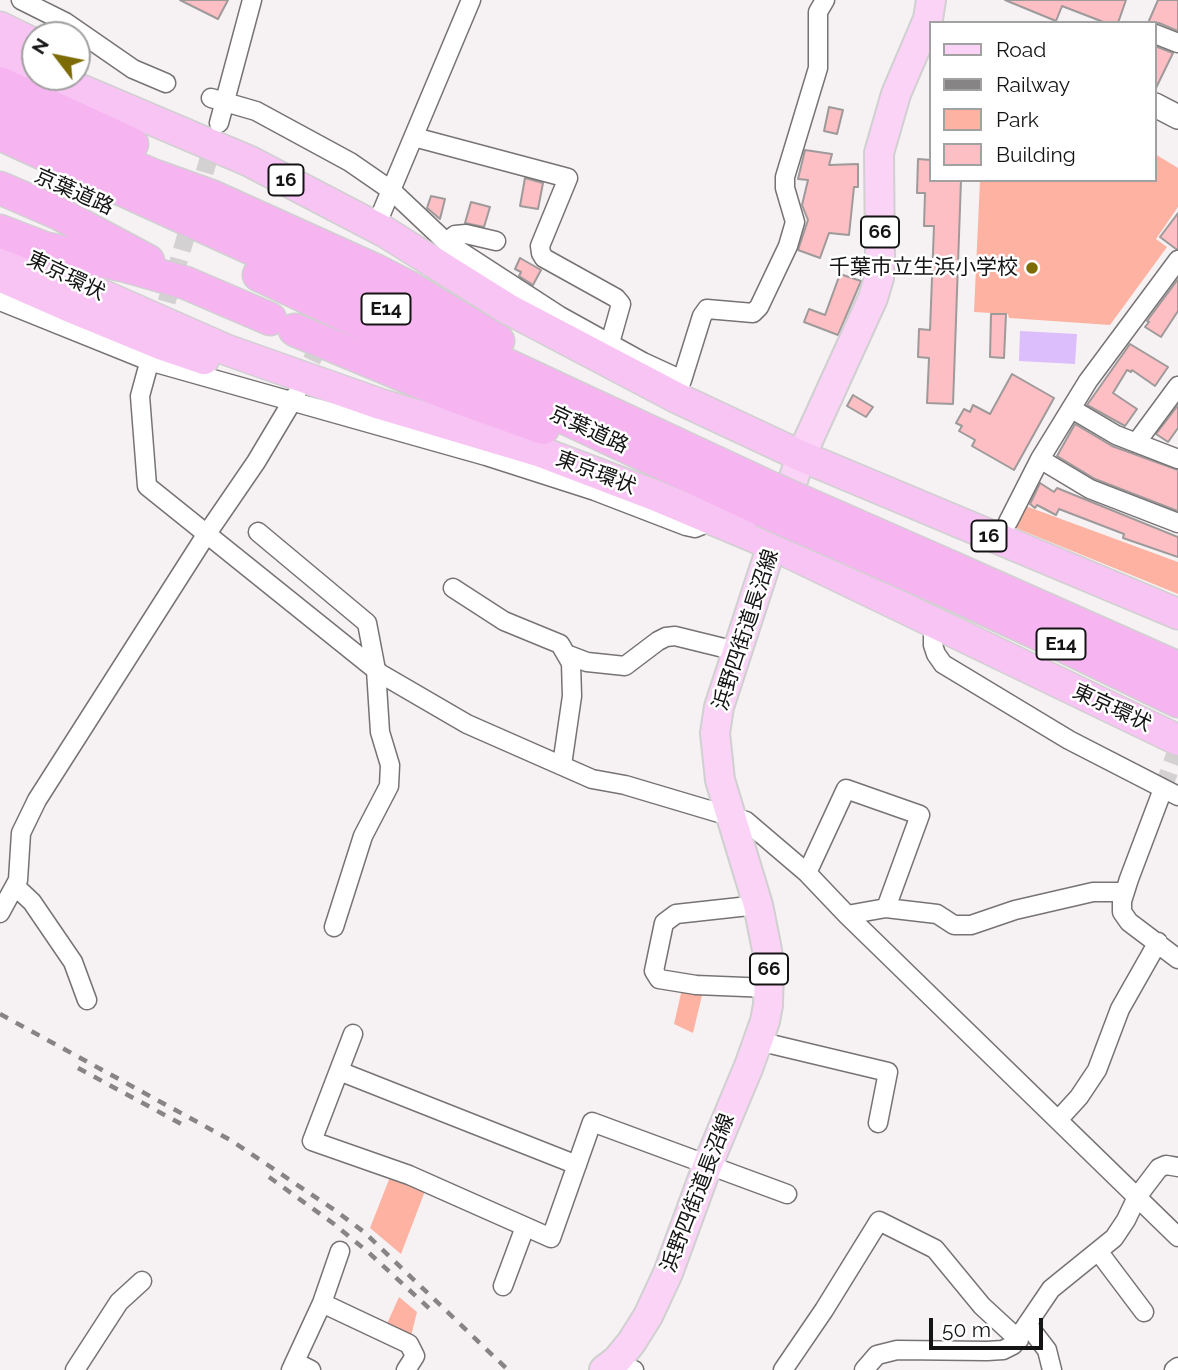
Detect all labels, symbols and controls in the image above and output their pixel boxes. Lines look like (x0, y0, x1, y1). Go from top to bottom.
north arrow (21, 21, 91, 91)
legend (930, 21, 1157, 182)
text: N (27, 34, 53, 58)
text: Road (996, 37, 1046, 62)
text: Railway (996, 72, 1070, 97)
text: Park (996, 107, 1039, 132)
text: Building (996, 142, 1076, 167)
street label: 京葉道路 (31, 163, 117, 221)
road number: 16 (268, 164, 304, 196)
road number: 66 (861, 216, 899, 248)
street label: 東京環状 (23, 246, 109, 306)
place label: 千葉市立生浜小学校 (829, 255, 1018, 281)
marker: 千葉市立生浜小学校 (1024, 260, 1040, 276)
road number: E14 (362, 294, 410, 324)
street label: 京葉道路 (546, 401, 632, 459)
street label: 東京環状 (552, 446, 640, 500)
road number: 16 (972, 520, 1006, 552)
street label: 浜野四街道長沼線 (708, 546, 784, 714)
road number: E14 (1036, 628, 1086, 660)
street label: 東京環状 (1069, 679, 1155, 737)
road number: 66 (750, 953, 788, 984)
street label: 浜野四街道長沼線 (656, 1110, 740, 1276)
scale bar (933, 1304, 1047, 1348)
text: 50 m (942, 1317, 991, 1342)

